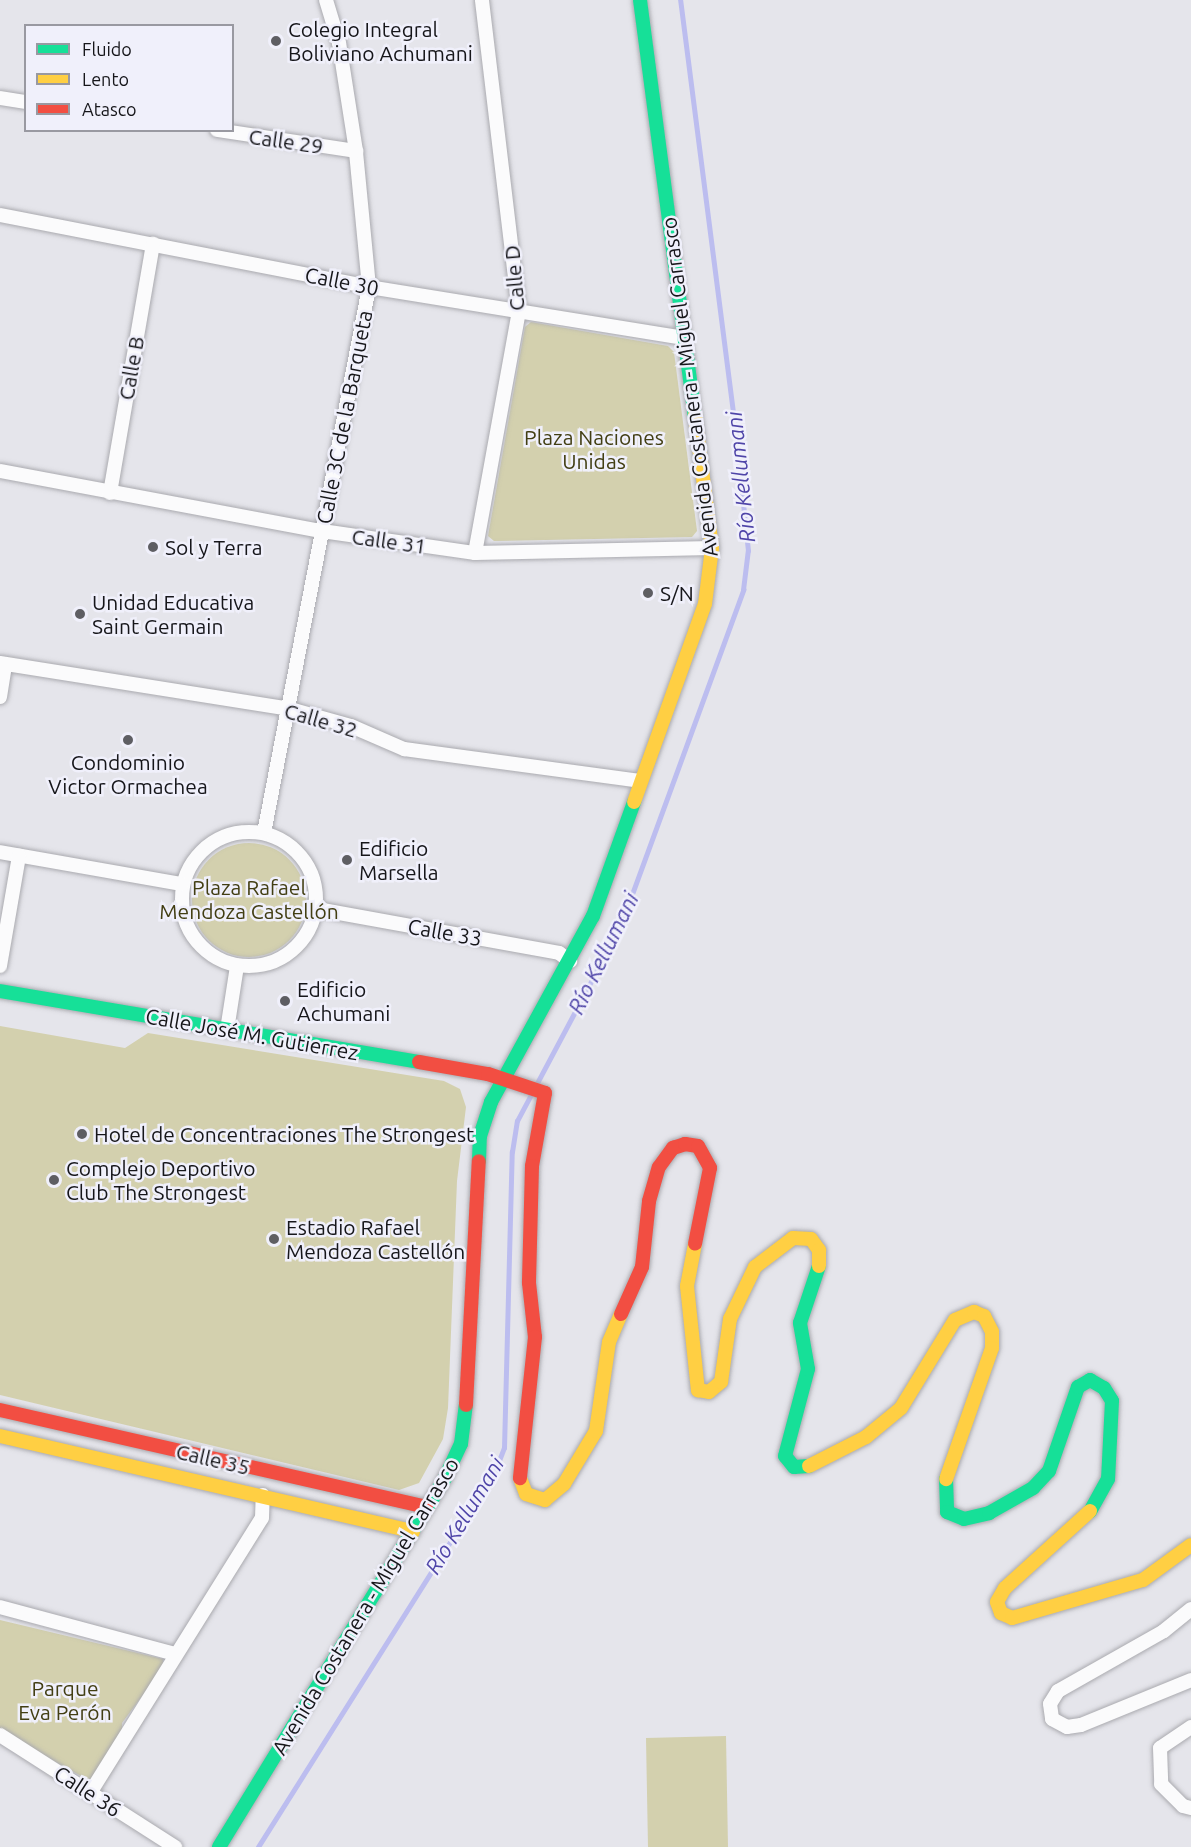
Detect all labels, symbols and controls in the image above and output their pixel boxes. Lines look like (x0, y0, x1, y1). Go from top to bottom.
place label: Colegio Integral Boliviano Achumani (288, 16, 473, 66)
legend (24, 24, 234, 132)
marker: Colegio Integral Boliviano Achumani (269, 34, 283, 48)
text: Fluido (82, 39, 132, 59)
text: Lento (82, 69, 129, 89)
text: Atasco (82, 99, 137, 119)
street label: Calle 29 (247, 123, 325, 159)
street label: Avenida Costanera - Miguel Carrasco (656, 216, 722, 558)
street label: Calle D (499, 244, 529, 312)
street label: Calle 30 (303, 261, 381, 301)
street label: Calle 3C de la Barqueta (311, 308, 377, 526)
street label: Calle B (113, 334, 149, 402)
water label: Río Kellumani (720, 410, 760, 544)
park label: Plaza Naciones Unidas (524, 424, 664, 474)
street label: Calle 31 (350, 523, 428, 559)
place label: Sol y Terra (165, 534, 262, 560)
marker: Sol y Terra (146, 540, 160, 554)
place label: S/N (660, 580, 694, 606)
marker: S/N (641, 586, 655, 600)
place label: Unidad Educativa Saint Germain (92, 589, 254, 639)
marker: Unidad Educativa Saint Germain (73, 607, 87, 621)
street label: Calle 32 (282, 698, 360, 742)
marker: Condominio Victor Ormachea (121, 733, 135, 747)
place label: Condominio Victor Ormachea (48, 749, 208, 799)
place label: Edificio Marsella (359, 835, 439, 885)
marker: Edificio Marsella (340, 853, 354, 867)
park label: Plaza Rafael Mendoza Castellón (159, 874, 339, 924)
water label: Río Kellumani (562, 888, 644, 1018)
street label: Calle 33 (406, 913, 484, 951)
place label: Edificio Achumani (297, 976, 390, 1026)
marker: Edificio Achumani (278, 994, 292, 1008)
street label: Calle José M. Gutierrez (144, 1003, 360, 1065)
place label: Hotel de Concentraciones The Strongest (94, 1121, 474, 1147)
marker: Hotel de Concentraciones The Strongest (75, 1127, 89, 1141)
place label: Complejo Deportivo Club The Strongest (66, 1155, 256, 1205)
marker: Complejo Deportivo Club The Strongest (47, 1173, 61, 1187)
place label: Estadio Rafael Mendoza Castellón (286, 1214, 465, 1264)
marker: Estadio Rafael Mendoza Castellón (267, 1232, 281, 1246)
street label: Calle 35 (174, 1438, 252, 1480)
water label: Río Kellumani (419, 1452, 509, 1578)
street label: Avenida Costanera - Miguel Carrasco (266, 1453, 464, 1759)
park label: Parque Eva Perón (18, 1675, 112, 1725)
street label: Calle 36 (50, 1760, 126, 1822)

